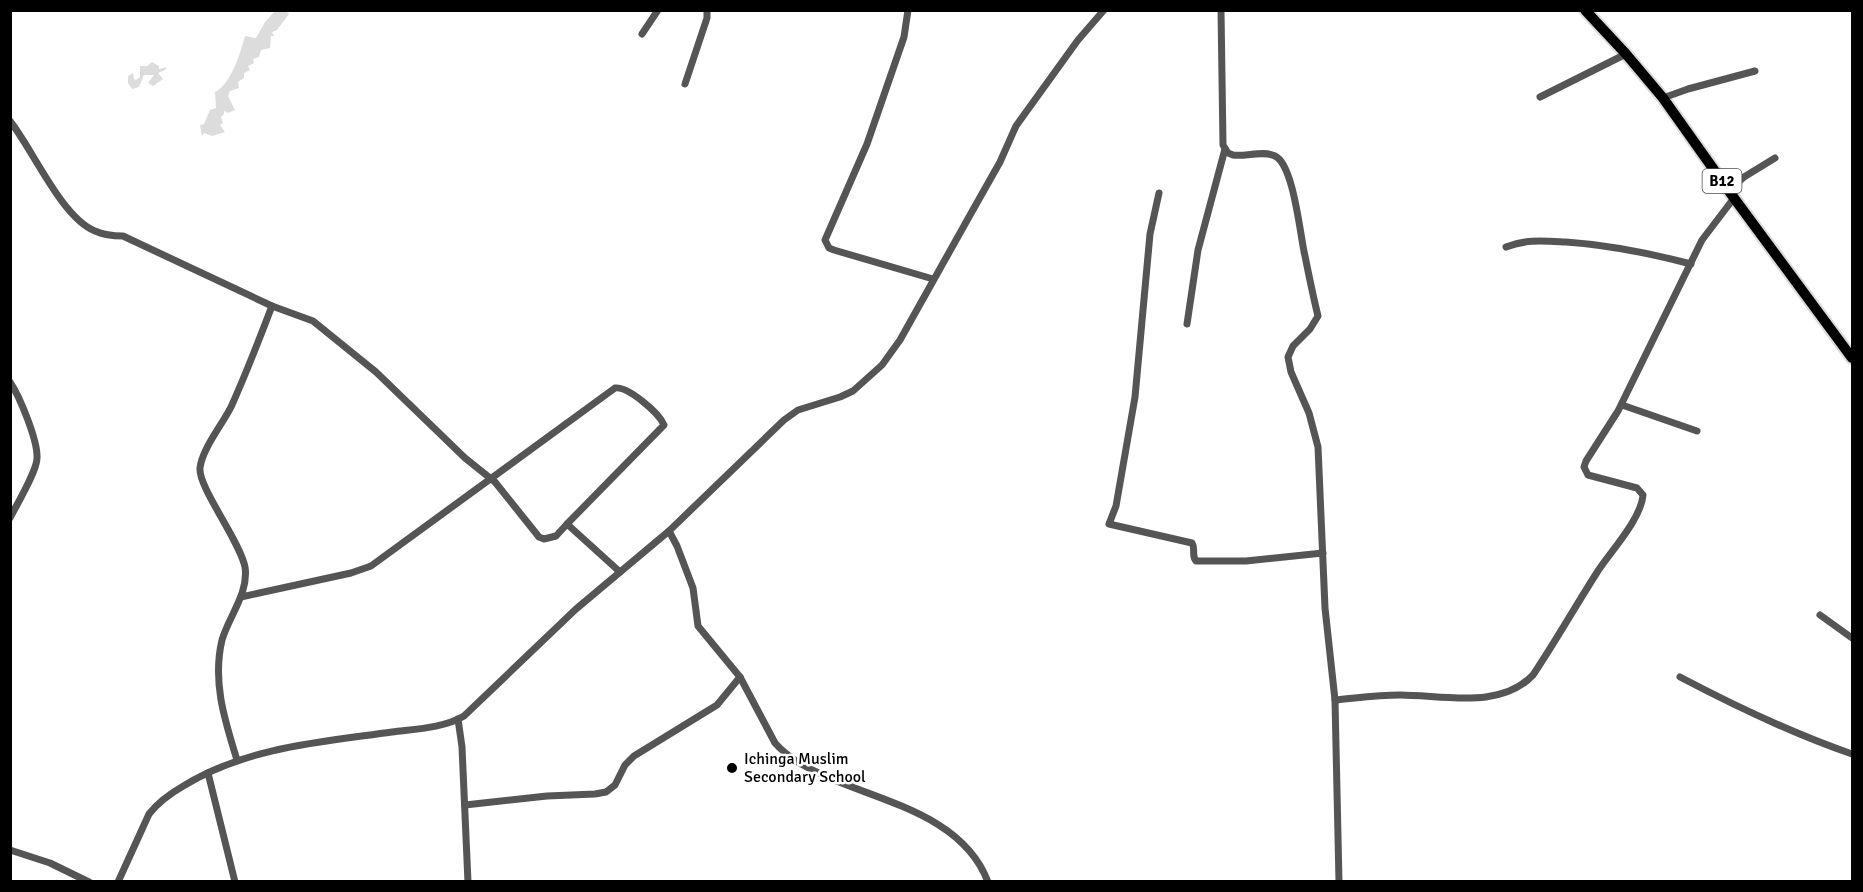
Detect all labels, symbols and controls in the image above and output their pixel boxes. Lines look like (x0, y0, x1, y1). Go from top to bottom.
road number: B12 (1702, 169, 1742, 193)
place label: Ichinga Muslim Secondary School (744, 749, 866, 787)
marker: Ichinga Muslim Secondary School (725, 761, 739, 775)

